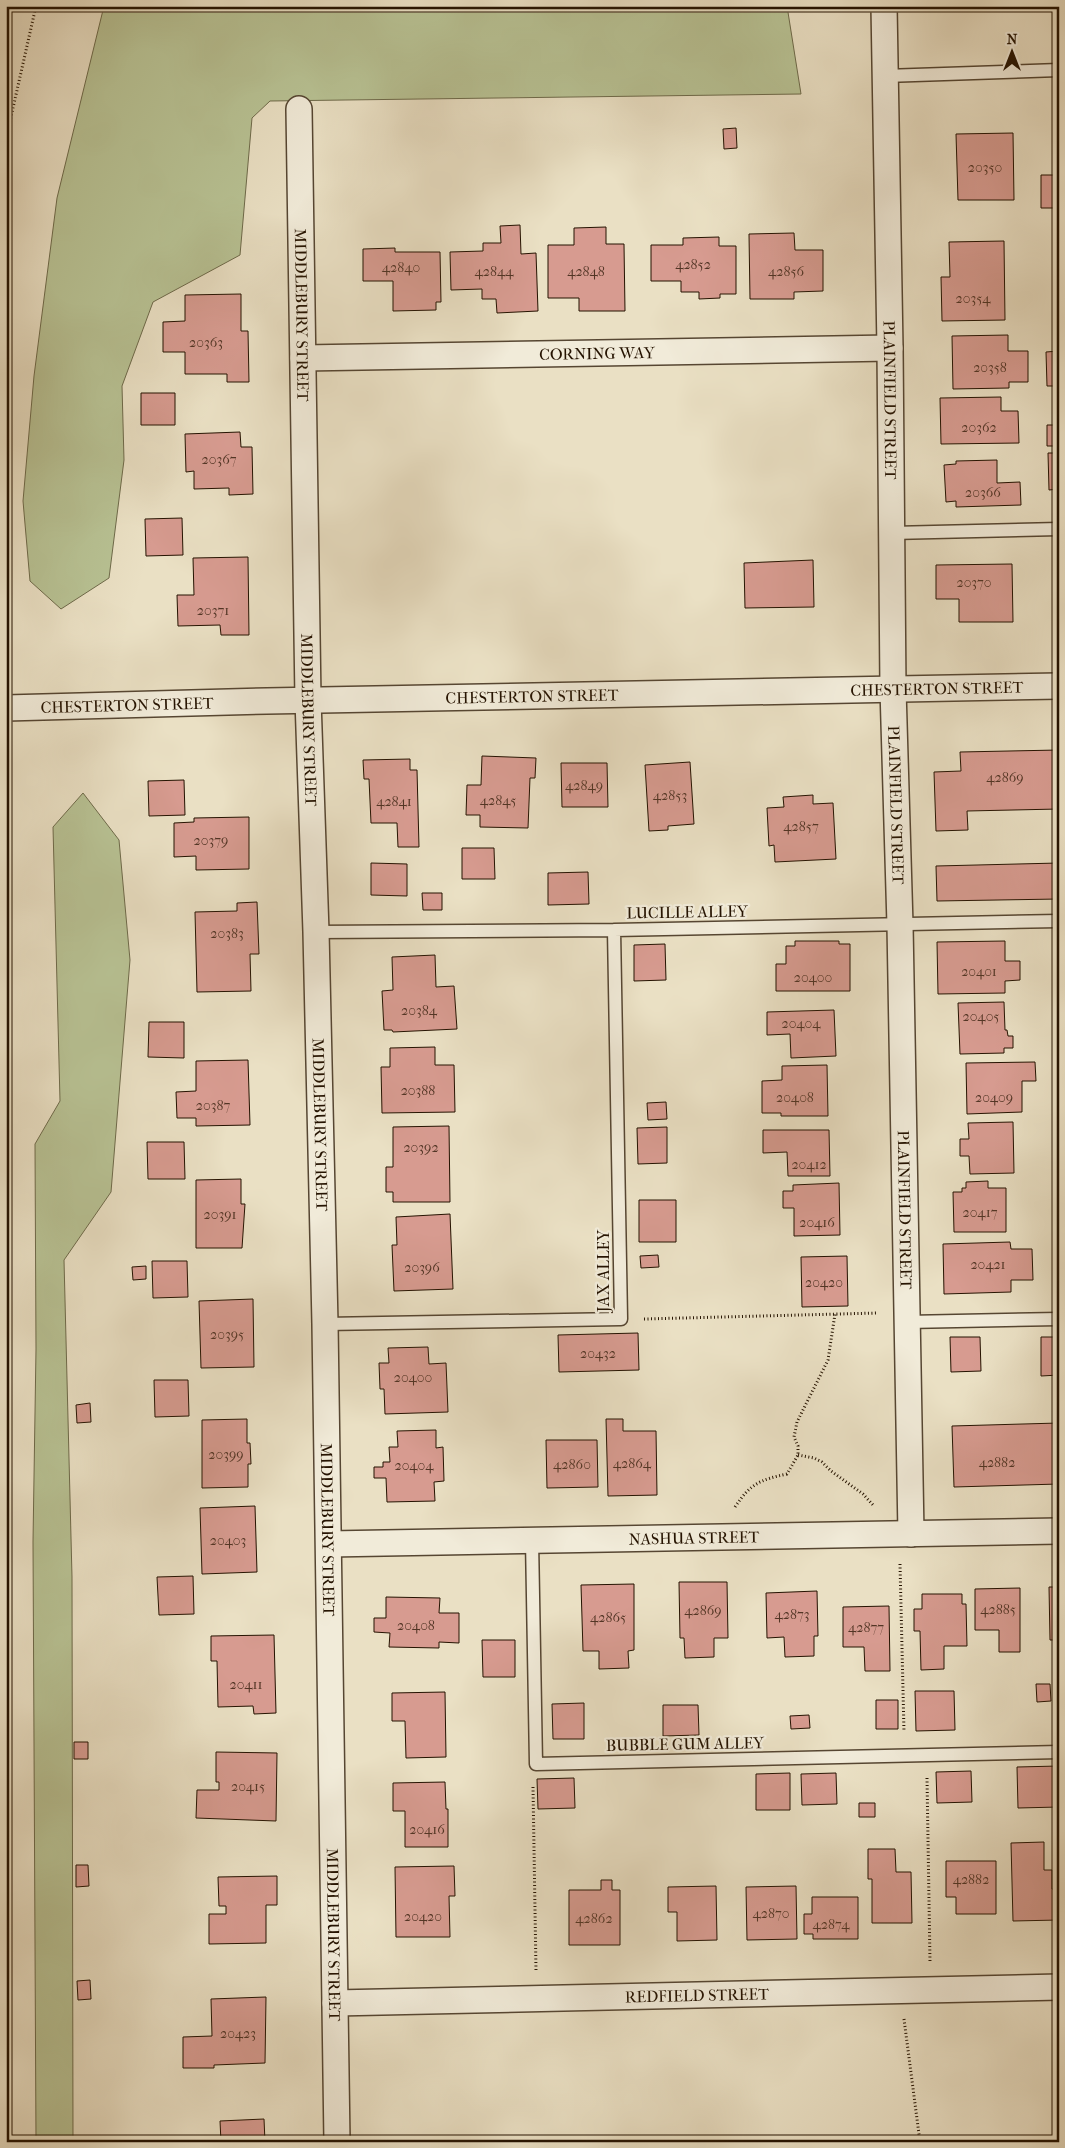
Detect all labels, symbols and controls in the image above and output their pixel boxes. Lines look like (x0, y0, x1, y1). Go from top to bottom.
north arrow (988, 28, 1038, 78)
text: N (1007, 31, 1018, 48)
house number: 20350 (968, 159, 1002, 176)
street label: MIDDLEBURY STREET (291, 228, 313, 402)
house number: 42852 (675, 256, 711, 273)
house number: 42840 (382, 259, 420, 276)
house number: 42844 (474, 263, 514, 280)
house number: 42848 (567, 263, 605, 280)
house number: 42856 (768, 263, 804, 280)
house number: 20354 (956, 290, 991, 307)
street label: PLAINFIELD STREET (880, 320, 901, 480)
house number: 20363 (189, 334, 223, 351)
street label: CORNING WAY (539, 342, 656, 363)
house number: 20358 (973, 359, 1007, 376)
house number: 20362 (961, 419, 997, 436)
house number: 20367 (202, 451, 237, 468)
house number: 20366 (965, 484, 1001, 501)
house number: 20370 (956, 574, 992, 591)
house number: 20371 (197, 602, 229, 619)
street label: MIDDLEBURY STREET (297, 633, 321, 807)
street label: CHESTERTON STREET (850, 677, 1024, 699)
street label: CHESTERTON STREET (445, 685, 619, 707)
street label: CHESTERTON STREET (40, 693, 214, 717)
street label: PLAINFIELD STREET (885, 725, 908, 885)
house number: 42869 (986, 769, 1024, 786)
house number: 42849 (565, 777, 603, 794)
house number: 42853 (653, 787, 687, 804)
house number: 42845 (480, 792, 516, 809)
house number: 42841 (376, 793, 412, 810)
house number: 42857 (783, 818, 819, 835)
house number: 20379 (194, 832, 228, 849)
street label: LUCILLE ALLEY (626, 901, 749, 923)
house number: 20383 (210, 925, 244, 942)
house number: 20401 (961, 963, 997, 980)
house number: 20400 (794, 969, 832, 986)
house number: 20384 (401, 1002, 438, 1019)
house number: 20405 (963, 1008, 999, 1025)
house number: 20404 (782, 1015, 821, 1032)
street label: MIDDLEBURY STREET (309, 1038, 332, 1212)
house number: 20388 (401, 1082, 435, 1099)
house number: 20408 (776, 1089, 814, 1106)
house number: 20409 (975, 1089, 1013, 1106)
house number: 20387 (196, 1097, 230, 1114)
street label: PLAINFIELD STREET (894, 1130, 916, 1290)
house number: 20392 (403, 1139, 439, 1156)
house number: 20412 (791, 1156, 827, 1173)
house number: 20417 (963, 1204, 998, 1221)
house number: 20391 (203, 1206, 237, 1223)
house number: 20416 (799, 1214, 835, 1231)
street label: JAX ALLEY (594, 1229, 613, 1314)
house number: 20421 (970, 1256, 1006, 1273)
house number: 20396 (404, 1259, 440, 1276)
house number: 20420 (805, 1274, 843, 1291)
house number: 20395 (210, 1326, 244, 1343)
house number: 20432 (580, 1345, 616, 1362)
house number: 20400 (394, 1369, 432, 1386)
street label: MIDDLEBURY STREET (317, 1443, 339, 1617)
house number: 20399 (208, 1446, 244, 1463)
house number: 42882 (979, 1454, 1015, 1471)
house number: 42864 (613, 1455, 652, 1472)
house number: 42860 (553, 1456, 591, 1473)
house number: 20404 (395, 1457, 434, 1474)
street label: NASHUA STREET (629, 1527, 759, 1548)
house number: 20403 (210, 1532, 246, 1549)
house number: 42885 (980, 1601, 1016, 1618)
house number: 42869 (684, 1602, 722, 1619)
house number: 42873 (775, 1606, 810, 1623)
house number: 42865 (590, 1609, 626, 1626)
house number: 20408 (397, 1617, 435, 1634)
house number: 42877 (848, 1619, 884, 1636)
house number: 20411 (229, 1676, 263, 1693)
street label: BUBBLE GUM ALLEY (606, 1733, 765, 1755)
house number: 20415 (231, 1778, 265, 1795)
house number: 20416 (409, 1821, 445, 1838)
street label: MIDDLEBURY STREET (323, 1848, 345, 2021)
house number: 42882 (953, 1871, 989, 1888)
house number: 42870 (753, 1905, 789, 1922)
house number: 20420 (404, 1908, 442, 1925)
house number: 42862 (575, 1910, 613, 1927)
house number: 42874 (812, 1916, 850, 1933)
street label: REDFIELD STREET (625, 1984, 769, 2006)
house number: 20423 (220, 2025, 256, 2042)

